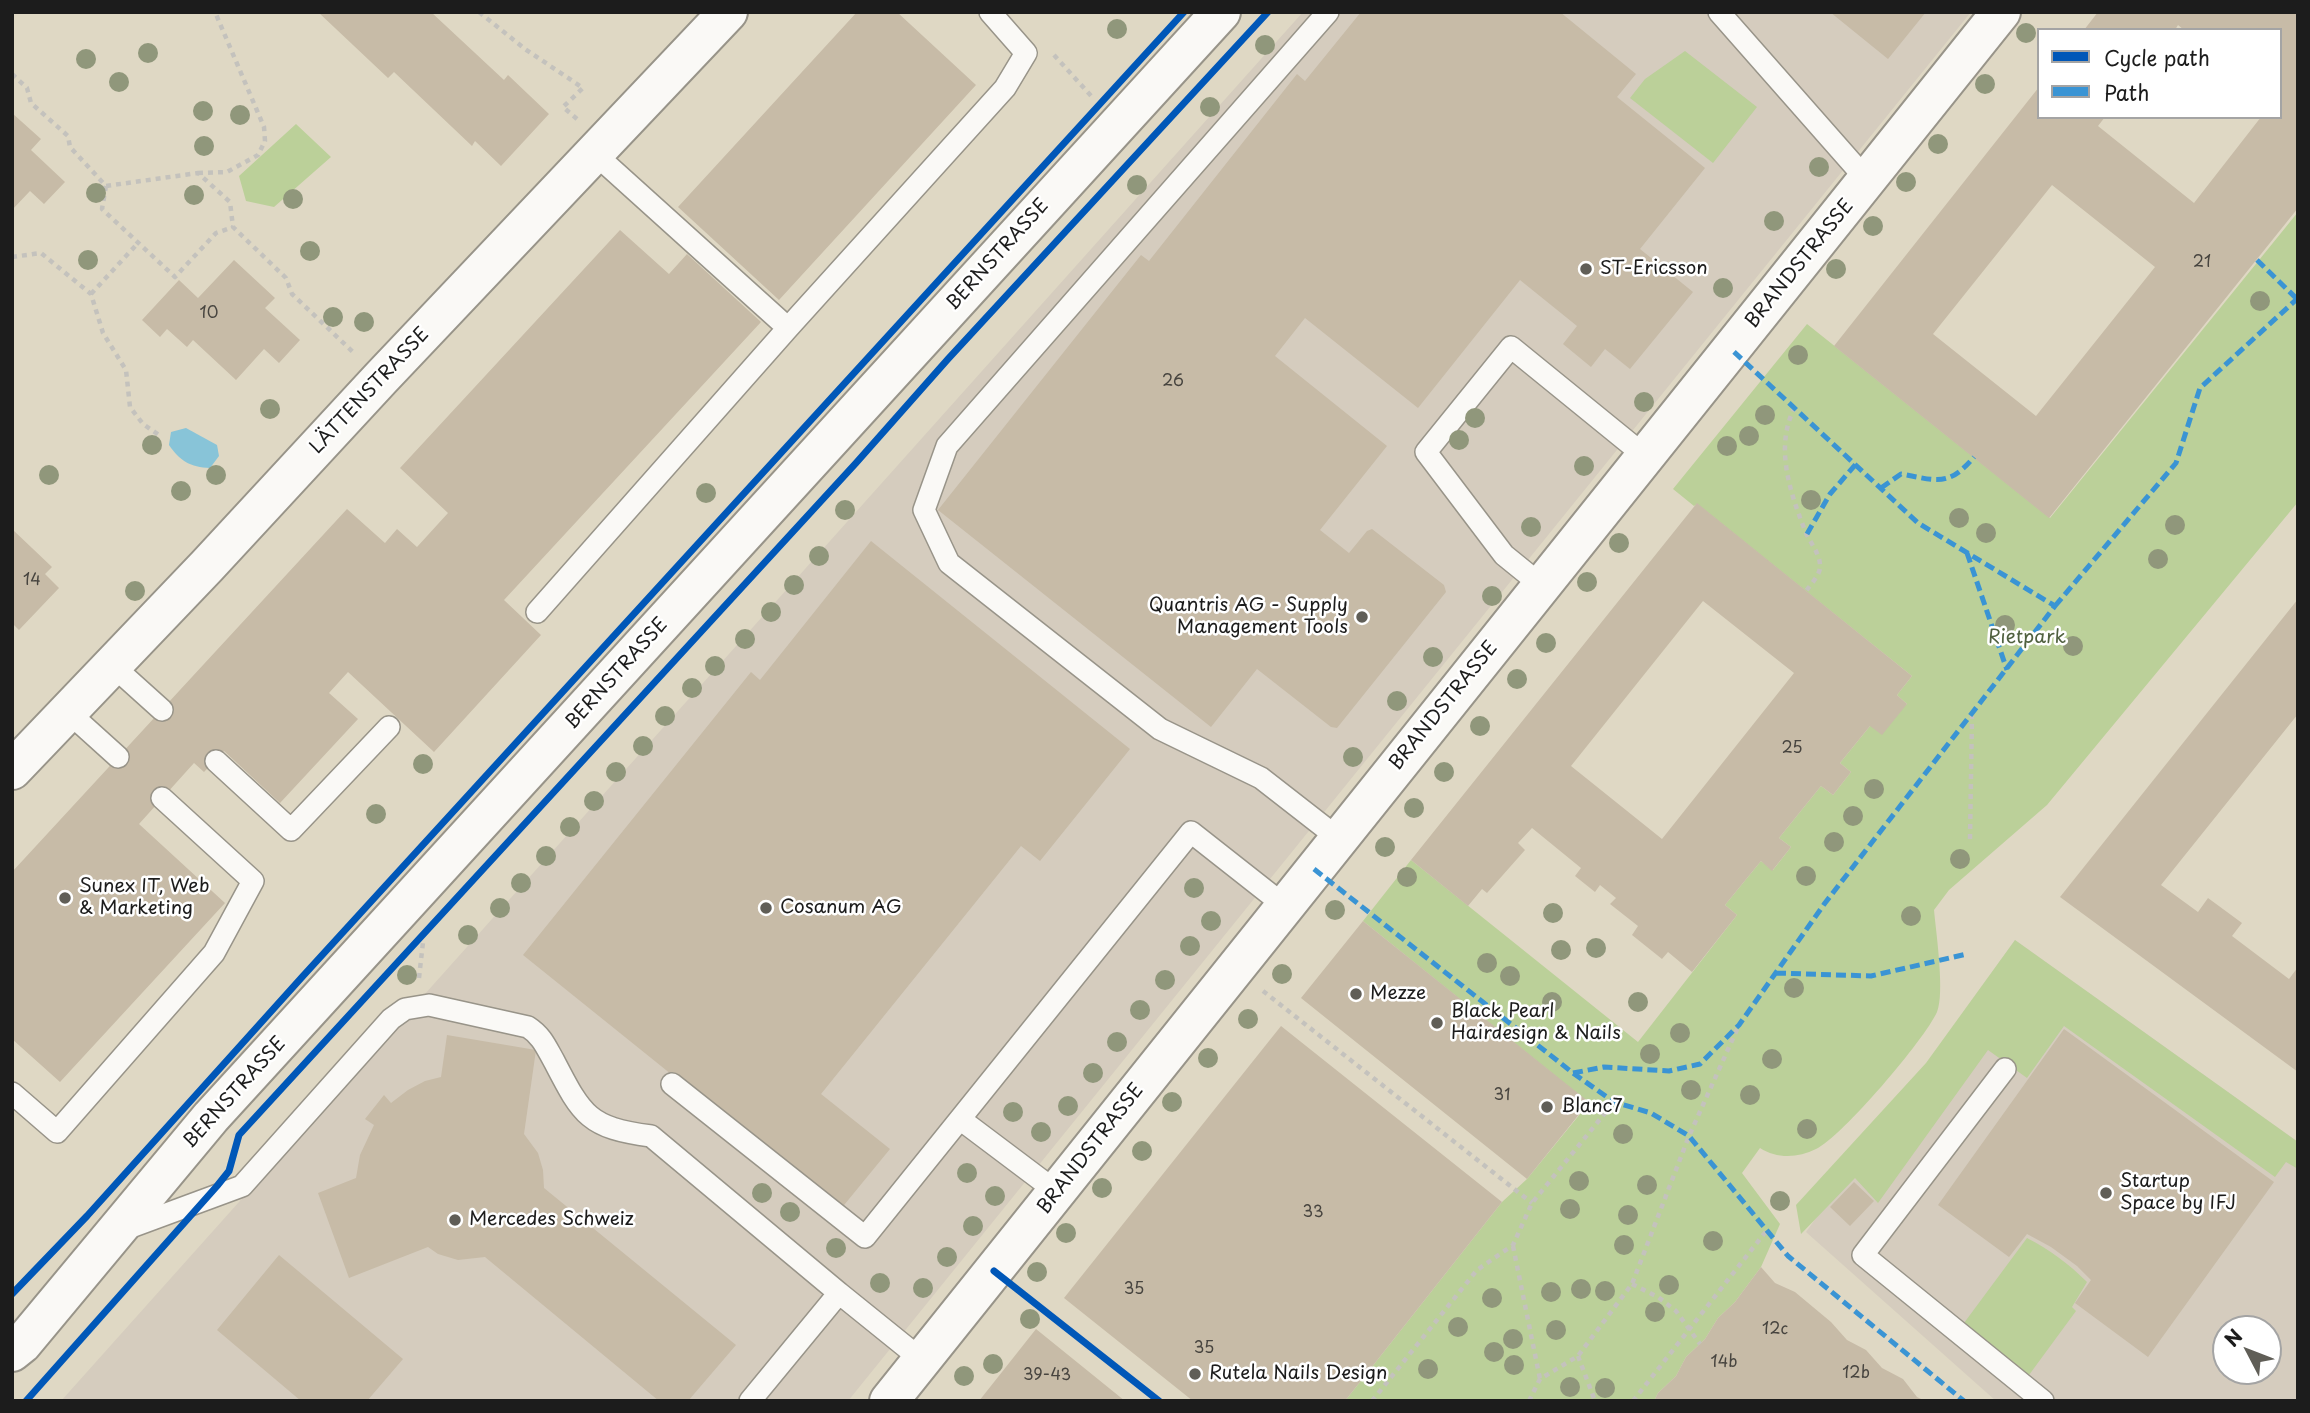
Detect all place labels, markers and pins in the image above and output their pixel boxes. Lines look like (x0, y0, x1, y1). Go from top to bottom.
place label: ST-Ericsson (1600, 258, 1708, 280)
marker: ST-Ericsson (1578, 261, 1594, 277)
place label: Quantris AG - Supply Management Tools (1149, 595, 1348, 639)
marker: Quantris AG - Supply Management Tools (1354, 609, 1370, 625)
place label: Sunex IT, Web & Marketing (79, 876, 209, 920)
marker: Sunex IT, Web & Marketing (57, 890, 73, 906)
place label: Cosanum AG (780, 897, 902, 919)
marker: Cosanum AG (758, 900, 774, 916)
place label: Mezze (1370, 983, 1426, 1005)
marker: Mezze (1348, 986, 1364, 1002)
place label: Black Pearl Hairdesign & Nails (1451, 1001, 1621, 1045)
marker: Black Pearl Hairdesign & Nails (1429, 1015, 1445, 1031)
place label: Blanc7 (1561, 1096, 1623, 1118)
marker: Blanc7 (1539, 1099, 1555, 1115)
place label: Startup Space by IFJ (2120, 1171, 2236, 1215)
marker: Startup Space by IFJ (2098, 1185, 2114, 1201)
place label: Mercedes Schweiz (469, 1209, 634, 1231)
marker: Mercedes Schweiz (447, 1212, 463, 1228)
place label: Rutela Nails Design (1209, 1363, 1387, 1385)
marker: Rutela Nails Design (1187, 1366, 1203, 1382)

